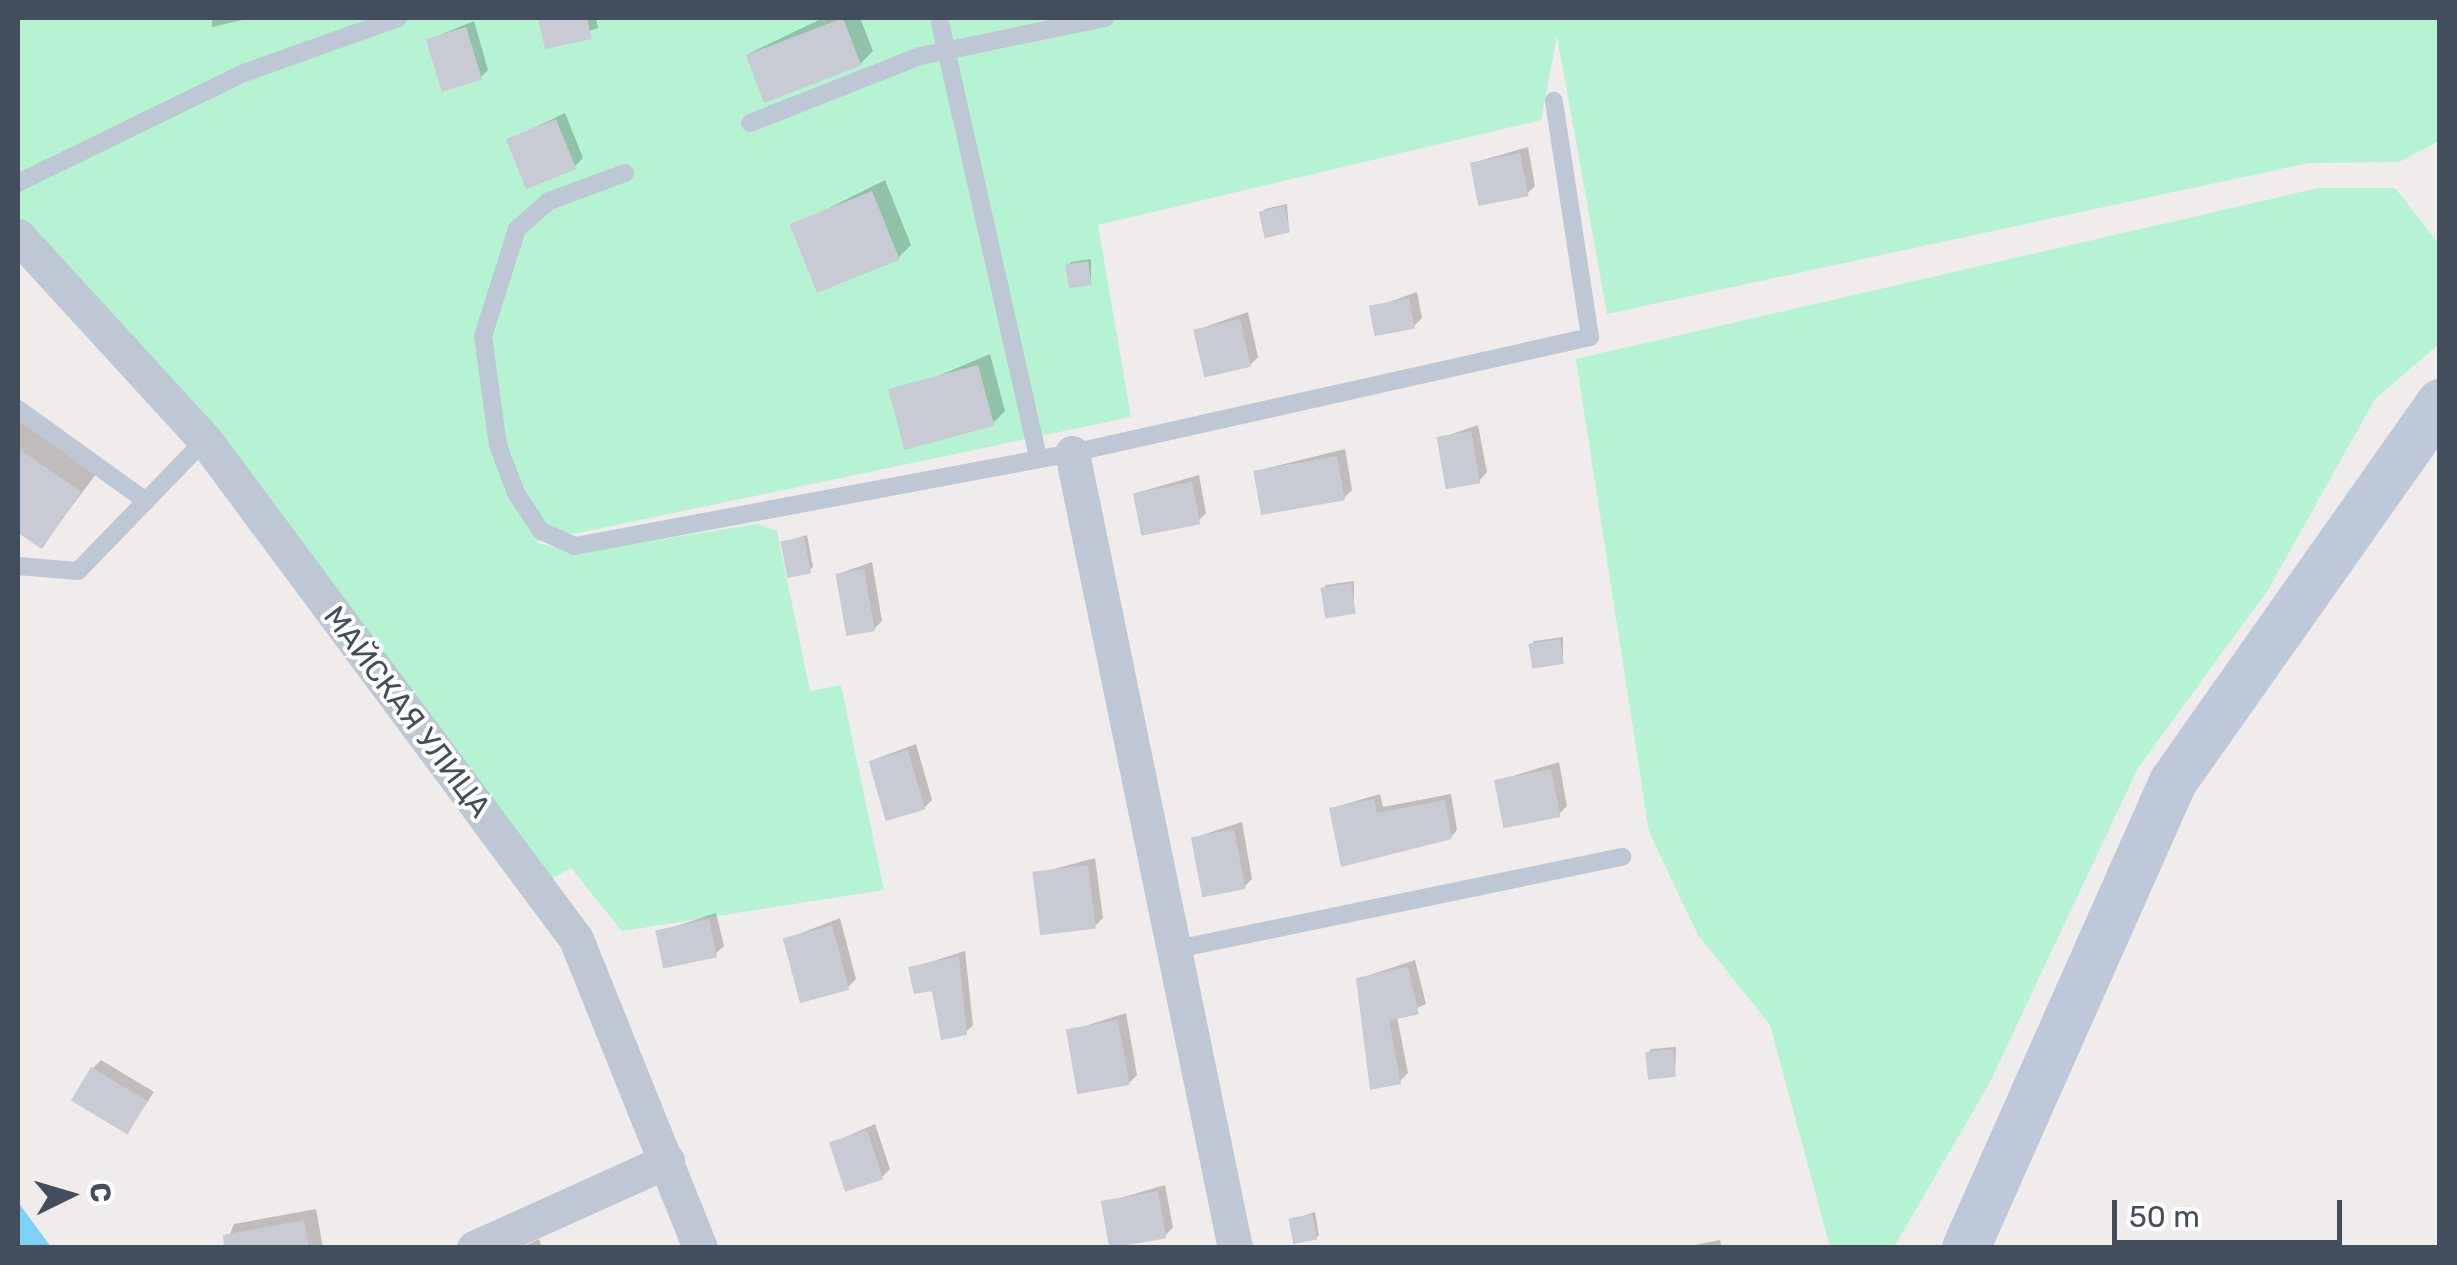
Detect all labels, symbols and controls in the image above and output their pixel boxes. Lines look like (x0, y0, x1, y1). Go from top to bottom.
street label: МАЙСКАЯ УЛИЦА (316, 599, 498, 825)
north arrow (20, 1145, 120, 1245)
scale bar (2117, 1180, 2347, 1242)
text: С (83, 1181, 118, 1204)
text: 50 m (2129, 1199, 2200, 1235)

